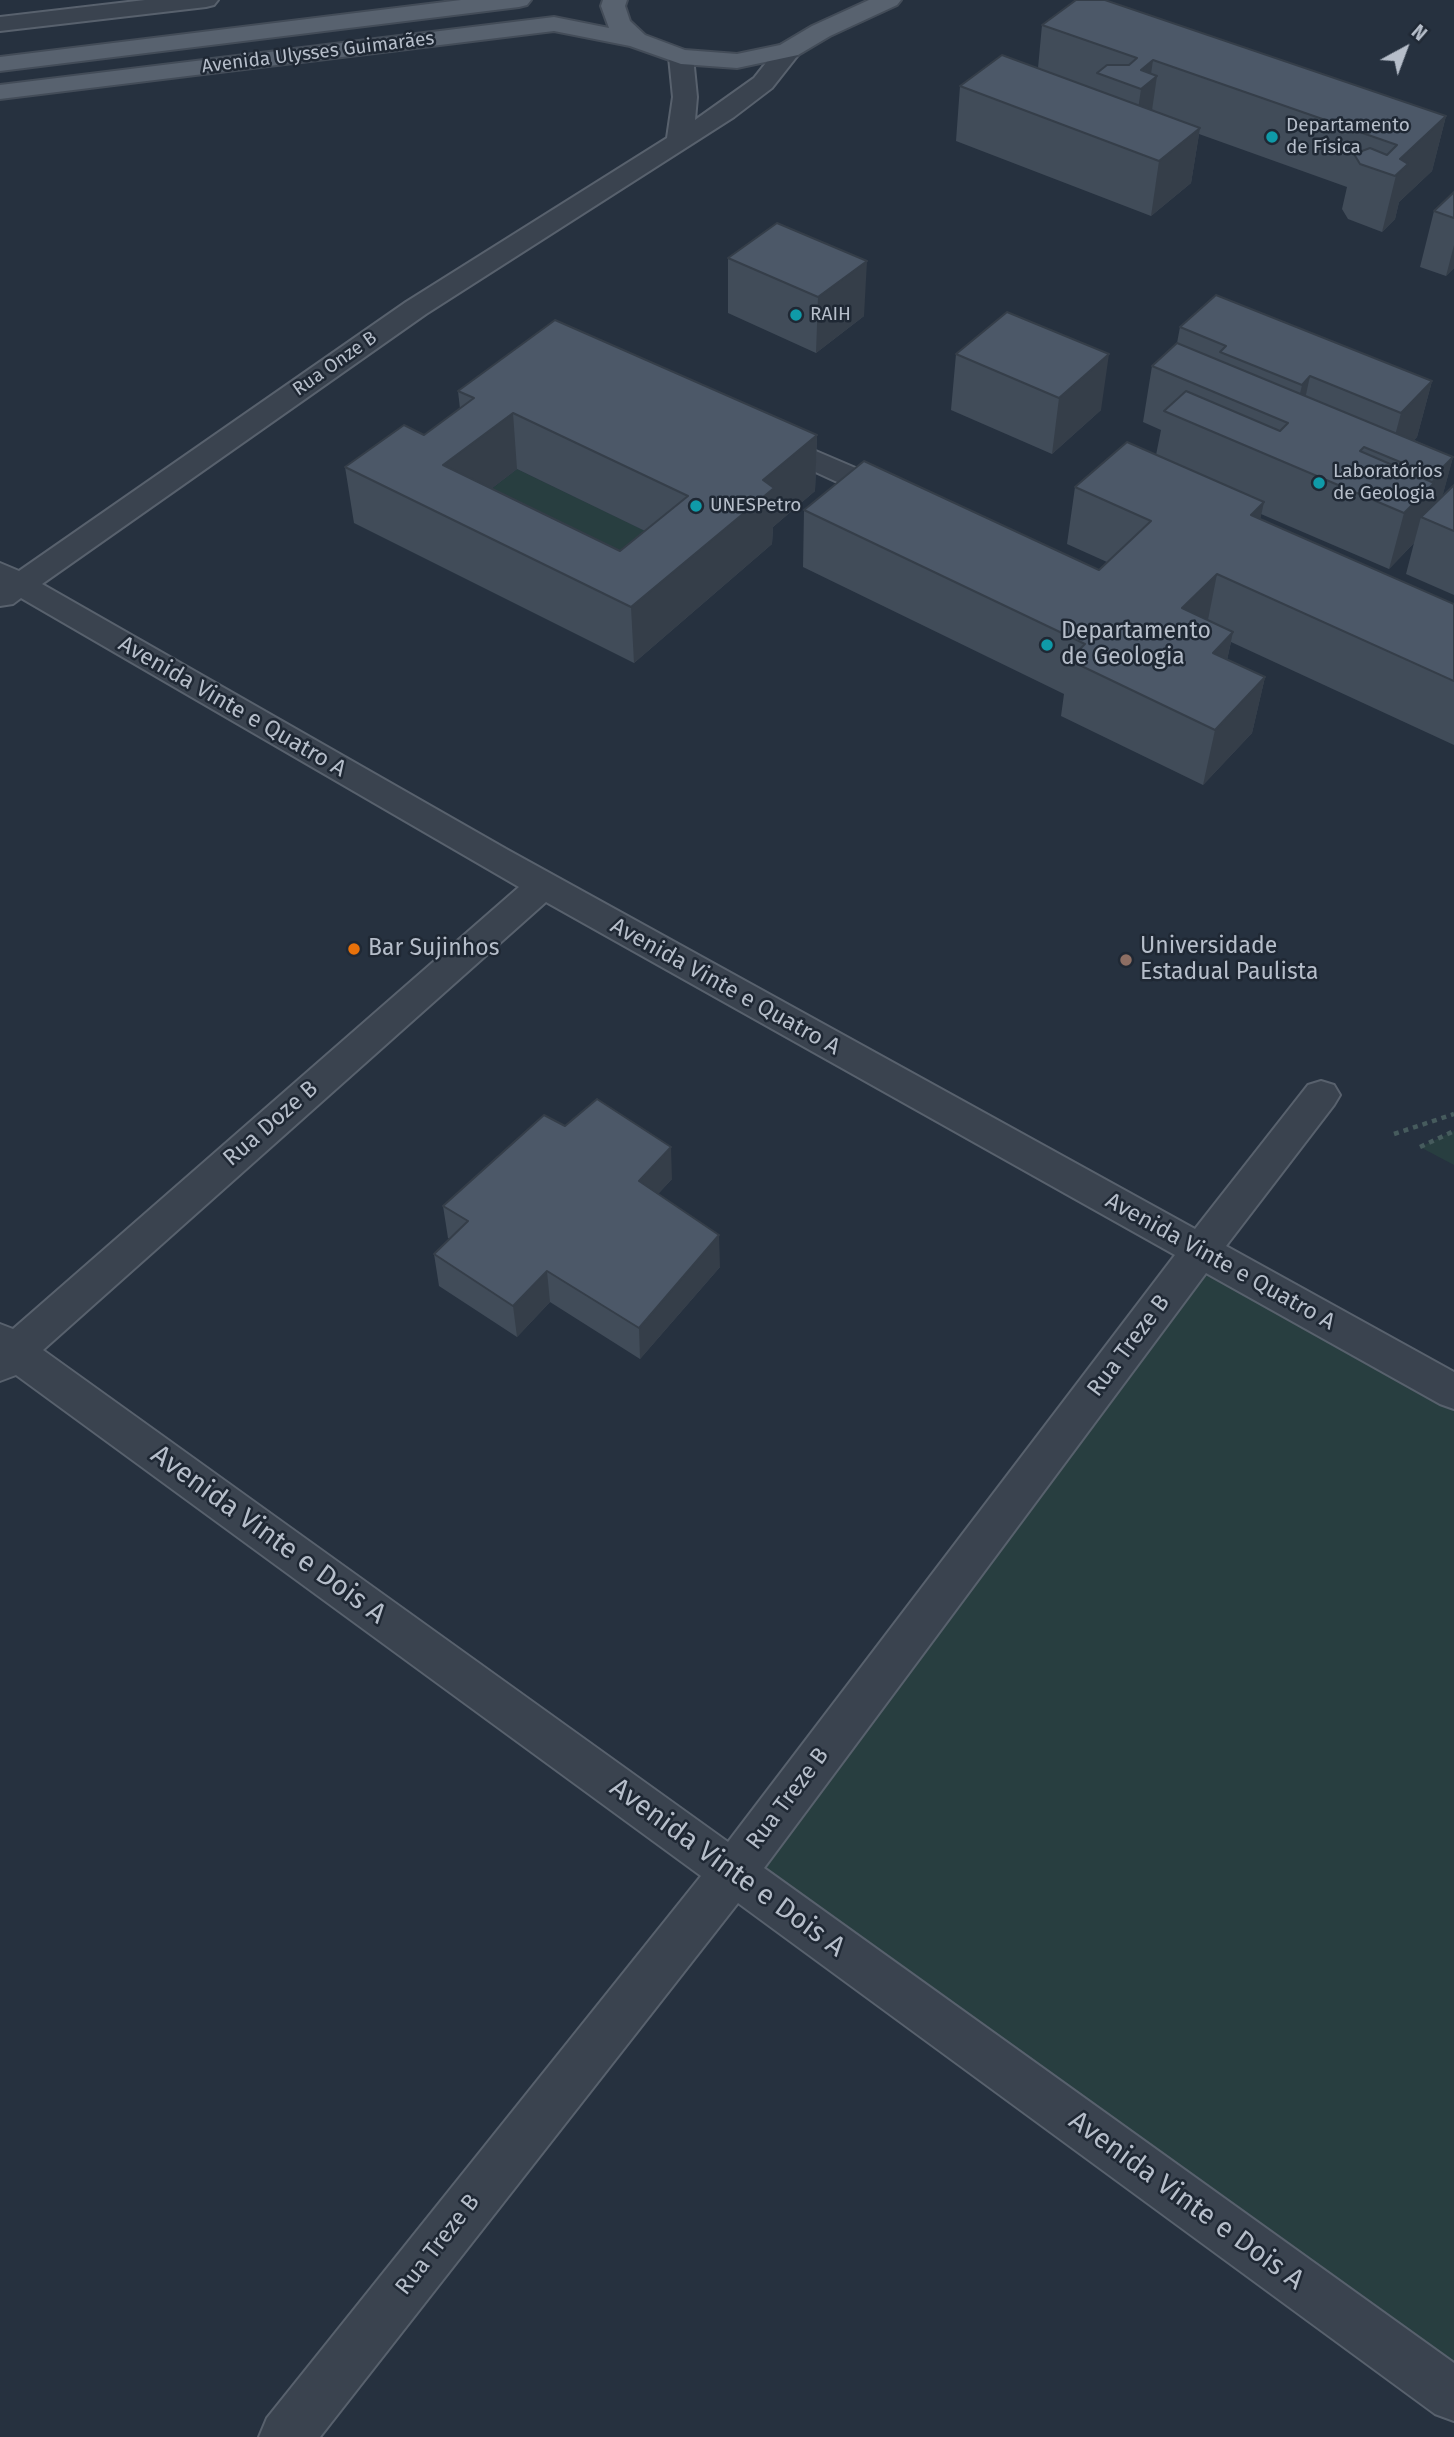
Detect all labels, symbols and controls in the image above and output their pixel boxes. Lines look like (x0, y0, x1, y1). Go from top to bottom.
north arrow (1370, 14, 1440, 84)
text: N (1407, 20, 1431, 46)
street label: Avenida Ulysses Guimarães (200, 27, 436, 79)
place label: Departamento de Física (1286, 115, 1410, 159)
marker: Departamento de Física (1264, 129, 1280, 145)
place label: RAIH (810, 304, 851, 326)
marker: RAIH (788, 307, 804, 323)
street label: Rua Onze B (289, 327, 381, 401)
place label: Laboratórios de Geologia (1333, 461, 1442, 505)
marker: Laboratórios de Geologia (1311, 475, 1327, 491)
place label: UNESPetro (710, 495, 801, 517)
marker: UNESPetro (688, 498, 704, 514)
place label: Departamento de Geologia (1061, 618, 1211, 672)
street label: Avenida Vinte e Quatro A (113, 630, 351, 784)
marker: Departamento de Geologia (1039, 637, 1055, 653)
street label: Avenida Vinte e Quatro A (605, 912, 845, 1062)
place label: Universidade Estadual Paulista (1140, 933, 1318, 987)
place label: Bar Sujinhos (368, 935, 499, 963)
marker: Bar Sujinhos (346, 941, 362, 957)
marker: Universidade Estadual Paulista (1118, 952, 1134, 968)
street label: Rua Doze B (218, 1075, 324, 1173)
street label: Avenida Vinte e Quatro A (1100, 1187, 1340, 1337)
street label: Rua Treze B (1082, 1290, 1176, 1402)
street label: Avenida Vinte e Dois A (144, 1438, 392, 1632)
street label: Rua Treze B (741, 1743, 835, 1855)
street label: Avenida Vinte e Dois A (603, 1771, 851, 1965)
street label: Avenida Vinte e Dois A (1062, 2104, 1310, 2298)
street label: Rua Treze B (390, 2189, 486, 2301)

